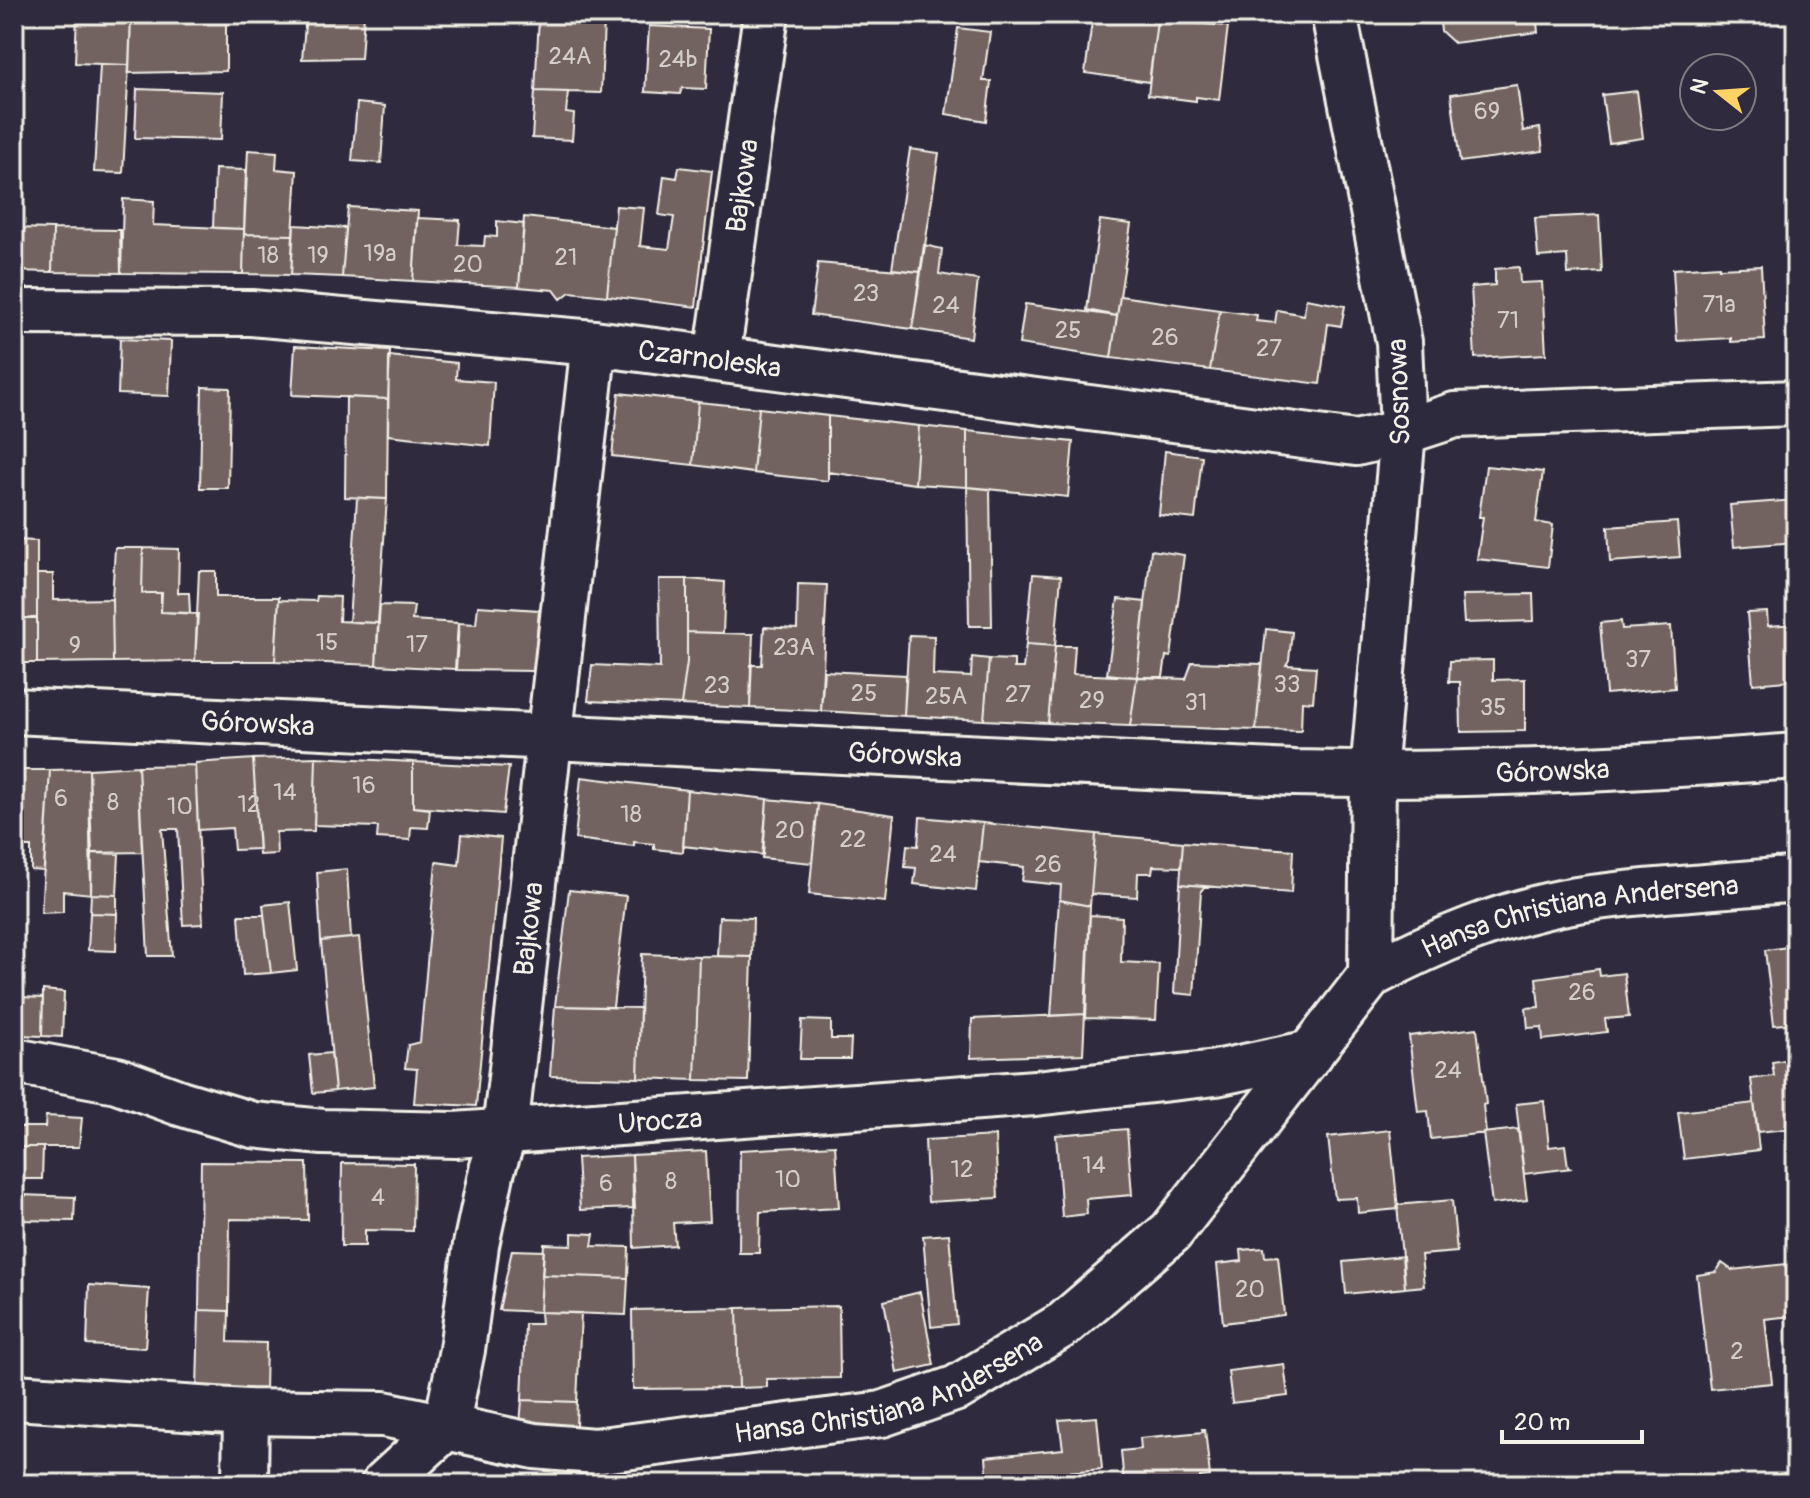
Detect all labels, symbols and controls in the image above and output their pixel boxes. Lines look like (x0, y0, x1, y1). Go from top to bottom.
house number: 24A (549, 42, 591, 71)
house number: 24b (658, 45, 698, 74)
north arrow (1678, 52, 1758, 132)
text: N (1684, 75, 1715, 98)
house number: 69 (1474, 97, 1500, 126)
street label: Bajkowa (719, 137, 767, 235)
house number: 19a (364, 239, 396, 268)
house number: 18 (257, 241, 279, 270)
house number: 19 (307, 241, 329, 270)
house number: 21 (555, 243, 577, 272)
house number: 20 (453, 250, 483, 279)
house number: 23 (853, 279, 879, 308)
house number: 71a (1702, 290, 1736, 319)
house number: 24 (932, 291, 960, 320)
house number: 71 (1497, 306, 1519, 335)
house number: 25 (1055, 316, 1081, 345)
house number: 26 (1151, 323, 1179, 352)
street label: Czarnoleska (636, 333, 783, 386)
house number: 27 (1256, 334, 1282, 363)
street label: Sosnowa (1380, 338, 1419, 446)
house number: 15 (316, 628, 338, 657)
house number: 17 (406, 630, 428, 659)
house number: 9 (69, 631, 81, 660)
house number: 23A (773, 633, 815, 662)
house number: 37 (1625, 645, 1651, 674)
house number: 33 (1274, 670, 1300, 699)
house number: 23 (704, 671, 730, 700)
house number: 25 (851, 679, 877, 708)
house number: 27 (1005, 680, 1031, 709)
house number: 25A (925, 682, 967, 711)
house number: 29 (1079, 686, 1105, 715)
house number: 31 (1185, 688, 1207, 717)
house number: 35 (1480, 693, 1506, 722)
street label: Górowska (200, 704, 316, 745)
street label: Górowska (847, 735, 963, 776)
street label: Górowska (1495, 752, 1610, 791)
house number: 16 (352, 771, 376, 800)
house number: 14 (273, 778, 297, 807)
house number: 6 (54, 784, 68, 813)
house number: 8 (107, 788, 119, 817)
house number: 12 (238, 790, 260, 819)
house number: 10 (167, 792, 193, 821)
house number: 18 (620, 800, 642, 829)
house number: 20 (775, 816, 805, 845)
house number: 22 (840, 825, 866, 854)
house number: 24 (929, 840, 957, 869)
house number: 26 (1034, 850, 1062, 879)
street label: Hansa Christiana Andersena (1416, 868, 1740, 967)
street label: Bajkowa (507, 880, 552, 978)
house number: 26 (1568, 978, 1596, 1007)
house number: 24 (1434, 1056, 1462, 1085)
street label: Urocza (617, 1101, 704, 1142)
house number: 14 (1082, 1151, 1106, 1180)
house number: 12 (951, 1155, 973, 1184)
house number: 10 (775, 1165, 801, 1194)
house number: 8 (665, 1167, 677, 1196)
house number: 6 (599, 1169, 613, 1198)
house number: 4 (371, 1183, 385, 1212)
house number: 20 (1235, 1275, 1265, 1304)
street label: Hansa Christiana Andersena (732, 1325, 1050, 1452)
house number: 2 (1730, 1337, 1744, 1366)
scale bar (1502, 1394, 1642, 1444)
text: 20 m (1514, 1408, 1570, 1437)

